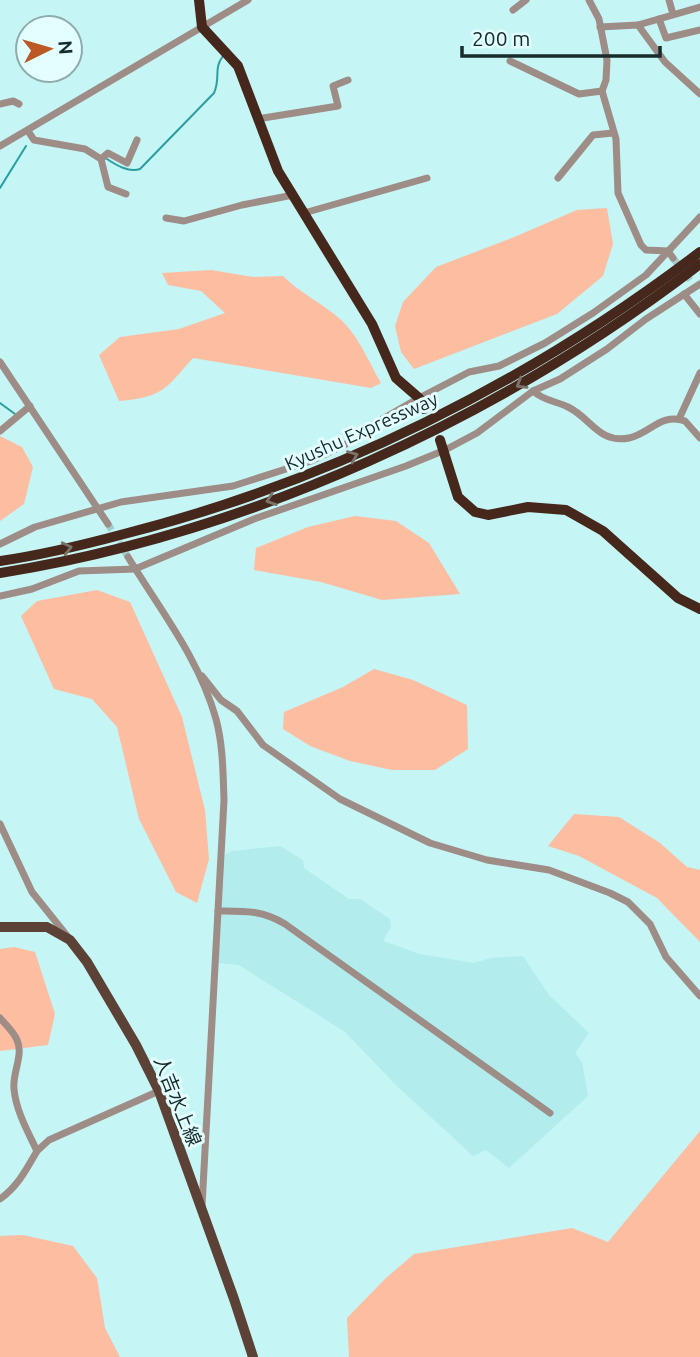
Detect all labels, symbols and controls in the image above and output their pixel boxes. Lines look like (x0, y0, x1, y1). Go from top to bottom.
north arrow (14, 14, 84, 84)
scale bar (462, 14, 660, 58)
text: 200 m (472, 26, 530, 50)
text: N (54, 39, 78, 56)
one-way arrow (516, 376, 529, 389)
street label: Kyushu Expressway (281, 387, 441, 475)
one-way arrow (346, 450, 358, 464)
one-way arrow (265, 492, 277, 506)
one-way arrow (61, 542, 73, 556)
street label: 人吉水上線 (150, 1053, 206, 1149)

